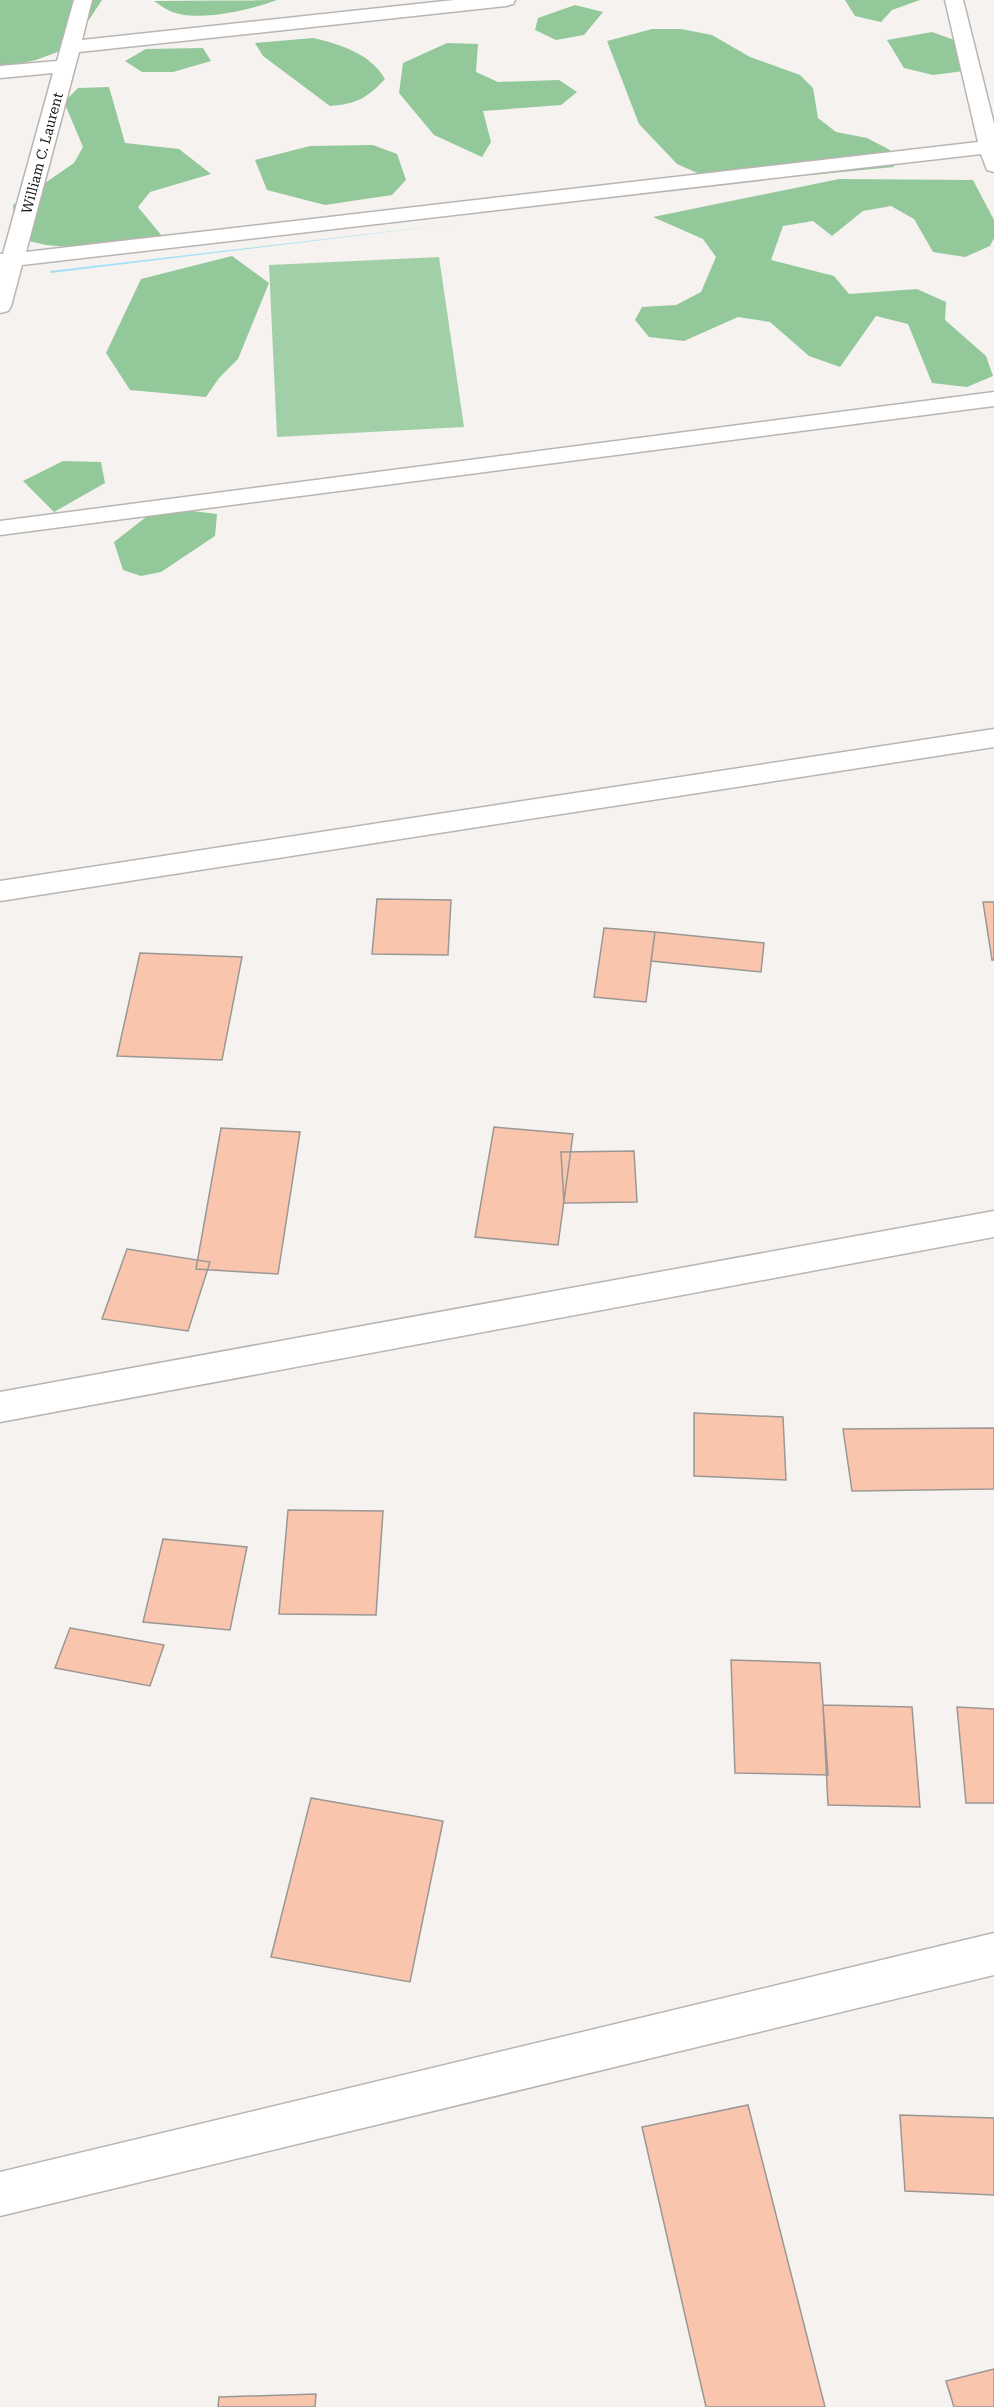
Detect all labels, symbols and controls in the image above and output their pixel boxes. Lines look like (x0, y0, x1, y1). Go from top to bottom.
street label: William C. Laurent (18, 91, 66, 215)

